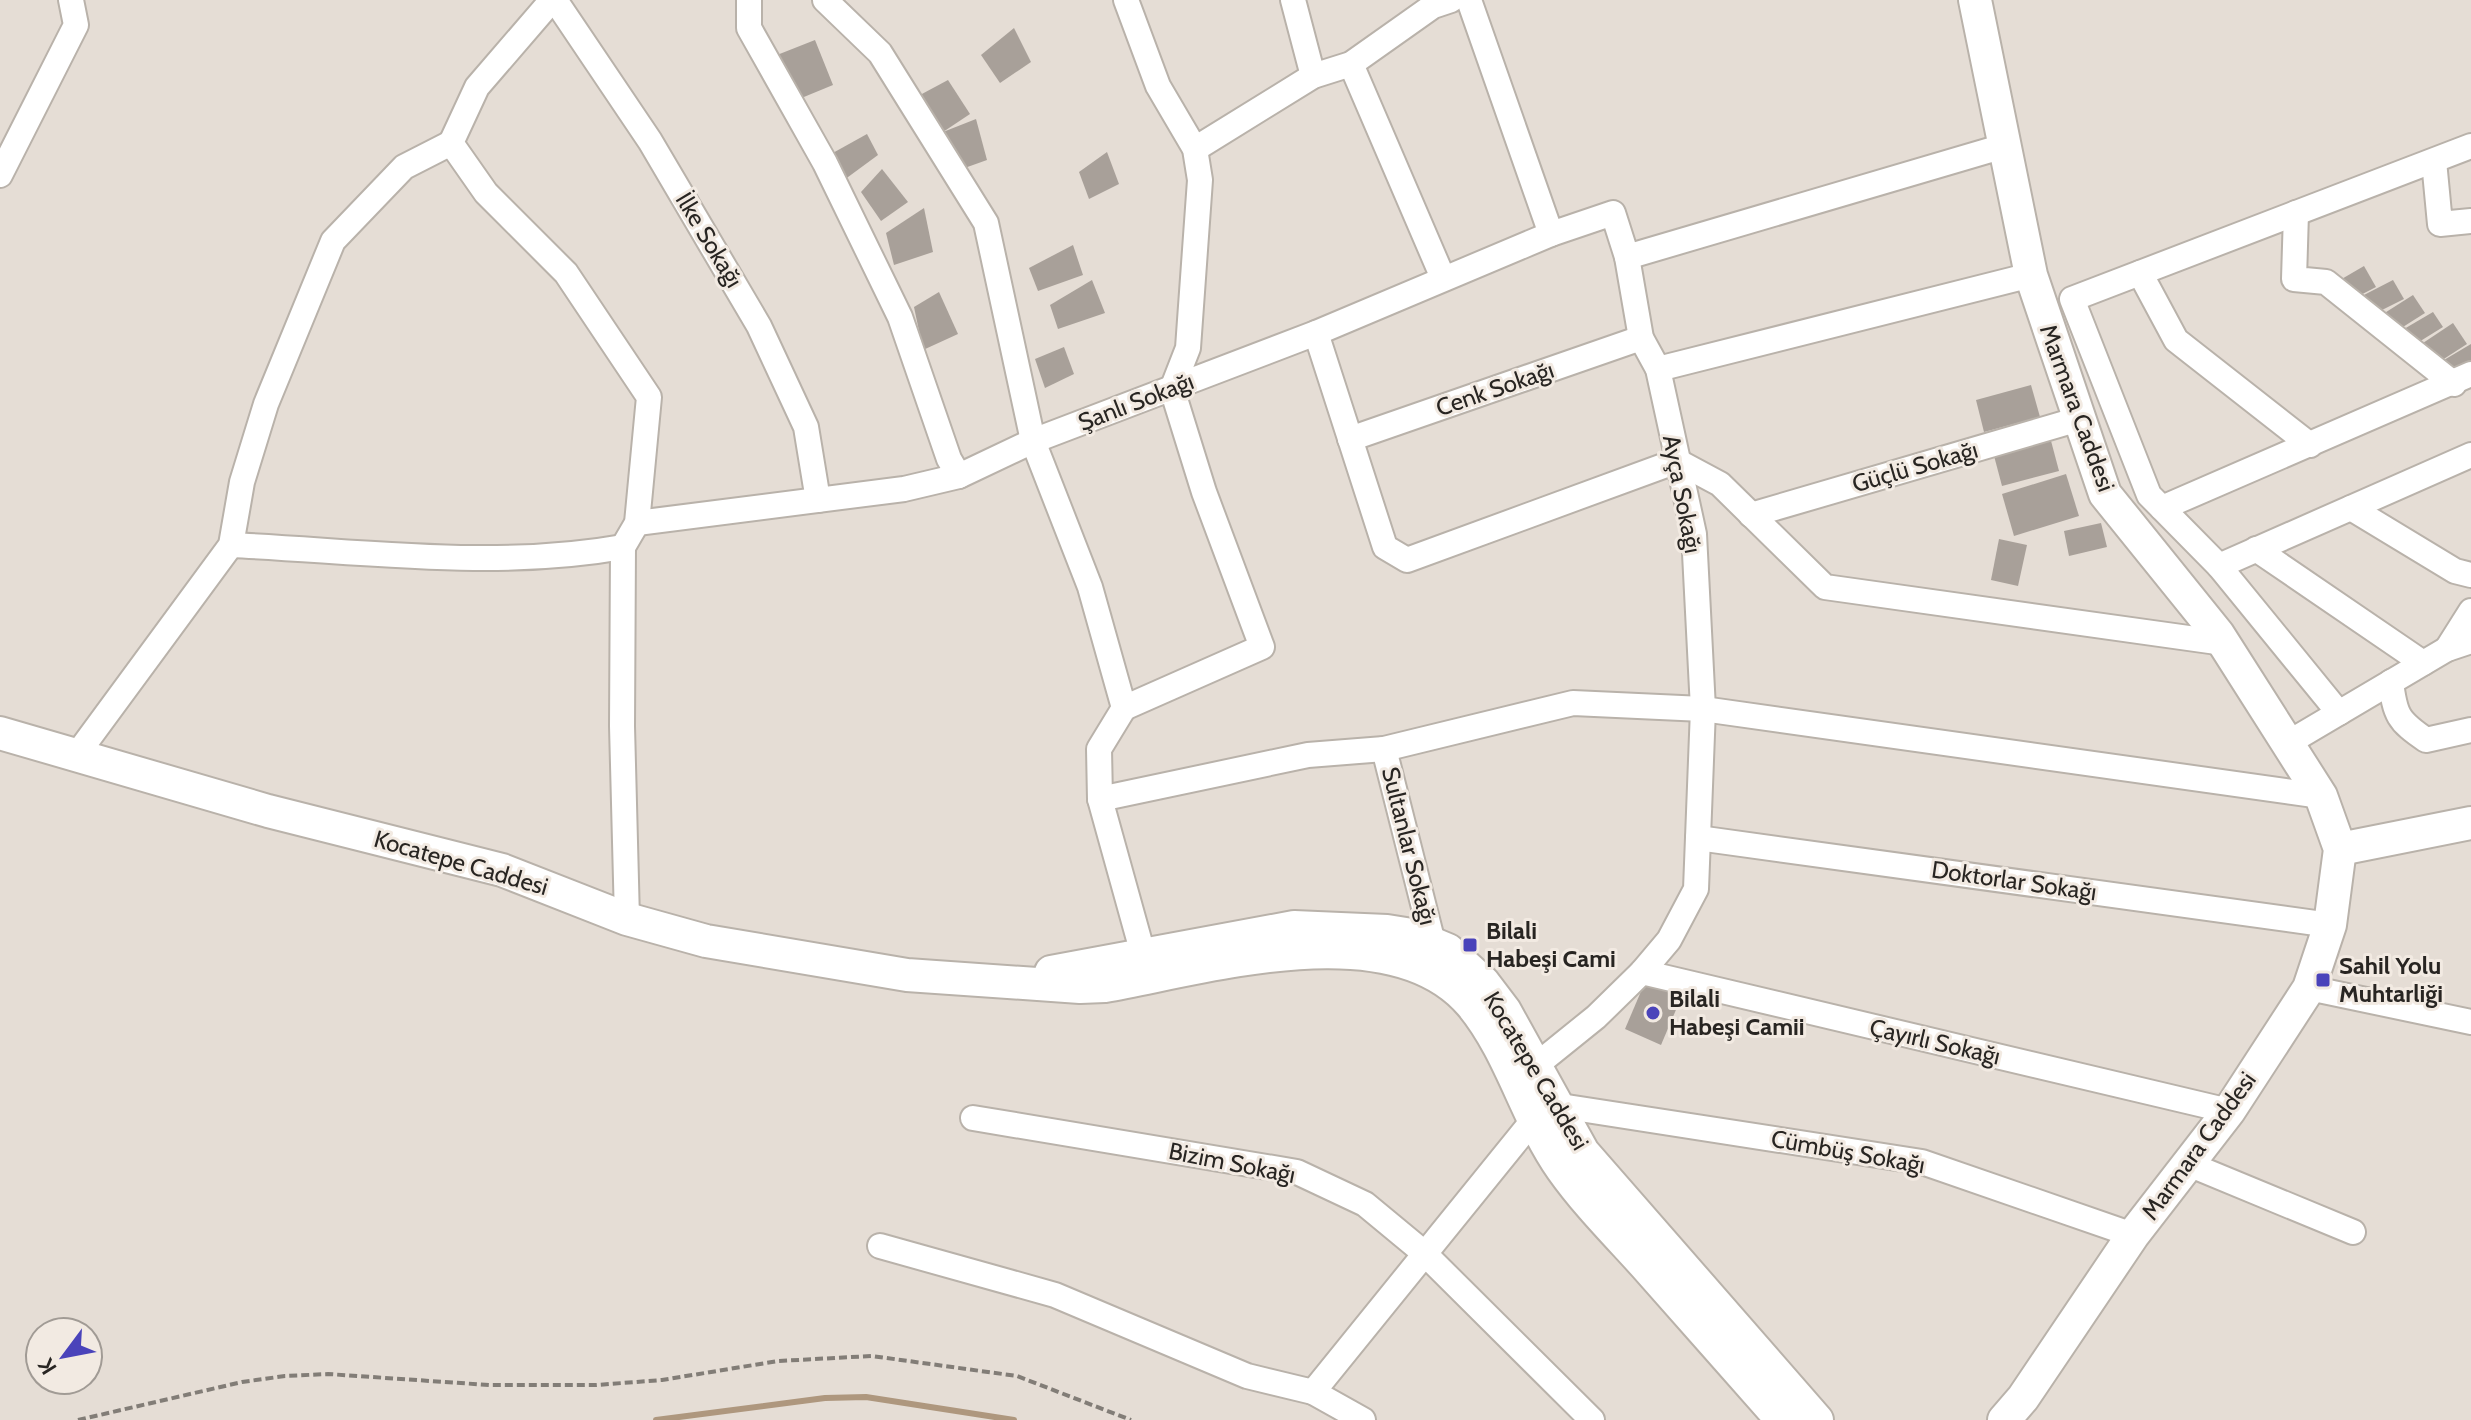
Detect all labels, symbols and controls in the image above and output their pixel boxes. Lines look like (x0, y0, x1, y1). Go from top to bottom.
street label: İlke Sokağı (670, 187, 749, 293)
street label: Marmara Caddesi (2034, 320, 2121, 495)
street label: Cenk Sokağı (1432, 355, 1558, 422)
street label: Şanlı Sokağı (1074, 366, 1198, 437)
street label: Ayça Sokağı (1657, 432, 1708, 556)
street label: Güçlü Sokağı (1849, 435, 1981, 498)
street label: Sultanlar Sokağı (1376, 764, 1443, 928)
street label: Kocatepe Caddesi (371, 824, 552, 901)
street label: Doktorlar Sokağı (1930, 855, 2099, 906)
place label: Bilali Habeşi Cami (1486, 916, 1616, 973)
marker: Bilali Habeşi Cami (1461, 936, 1479, 954)
place label: Sahil Yolu Muhtarliği (2339, 951, 2443, 1008)
marker: Sahil Yolu Muhtarliği (2314, 971, 2332, 989)
place label: Bilali Habeşi Camii (1669, 984, 1805, 1041)
street label: Kocatepe Caddesi (1478, 986, 1595, 1155)
marker: Bilali Habeşi Camii (1644, 1004, 1662, 1022)
street label: Çayırlı Sokağı (1867, 1012, 2003, 1071)
street label: Marmara Caddesi (2135, 1066, 2262, 1225)
street label: Cümbüş Sokağı (1769, 1124, 1927, 1179)
street label: Bizim Sokağı (1166, 1136, 1298, 1189)
north arrow (24, 1316, 104, 1396)
text: K (32, 1353, 63, 1379)

